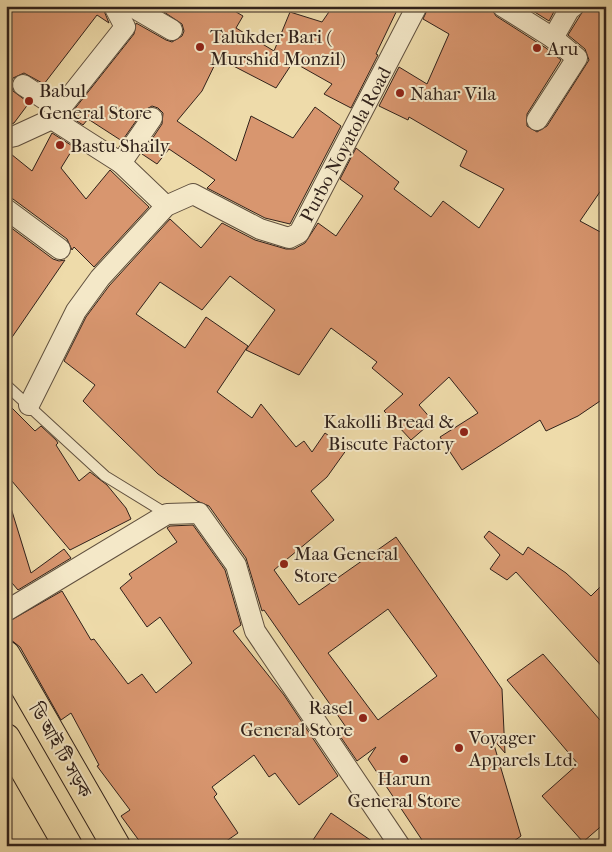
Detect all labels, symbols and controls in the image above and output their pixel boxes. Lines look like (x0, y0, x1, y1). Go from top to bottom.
place label: Talukder Bari ( Murshid Monzil) (210, 26, 346, 70)
place label: Aru (546, 38, 578, 60)
marker: Talukder Bari ( Murshid Monzil) (194, 41, 206, 53)
marker: Aru (531, 42, 543, 54)
street label: Purbo Noyatola Road (296, 63, 396, 226)
place label: Babul General Store (39, 80, 152, 124)
place label: Nahar Vila (410, 83, 497, 105)
marker: Nahar Vila (394, 87, 406, 99)
marker: Babul General Store (23, 95, 35, 107)
place label: Bastu Shaily (70, 135, 171, 157)
marker: Bastu Shaily (54, 139, 66, 151)
place label: Kakolli Bread & Biscute Factory (323, 411, 455, 455)
marker: Kakolli Bread & Biscute Factory (458, 426, 470, 438)
place label: Maa General Store (294, 543, 398, 587)
marker: Maa General Store (278, 558, 290, 570)
place label: Rasel General Store (240, 697, 353, 741)
street label: ডি আই টি সড়ক (24, 698, 97, 802)
marker: Rasel General Store (357, 712, 369, 724)
place label: Voyager Apparels Ltd. (468, 727, 577, 771)
marker: Voyager Apparels Ltd. (453, 742, 465, 754)
marker: Harun General Store (398, 753, 410, 765)
place label: Harun General Store (348, 768, 460, 812)

